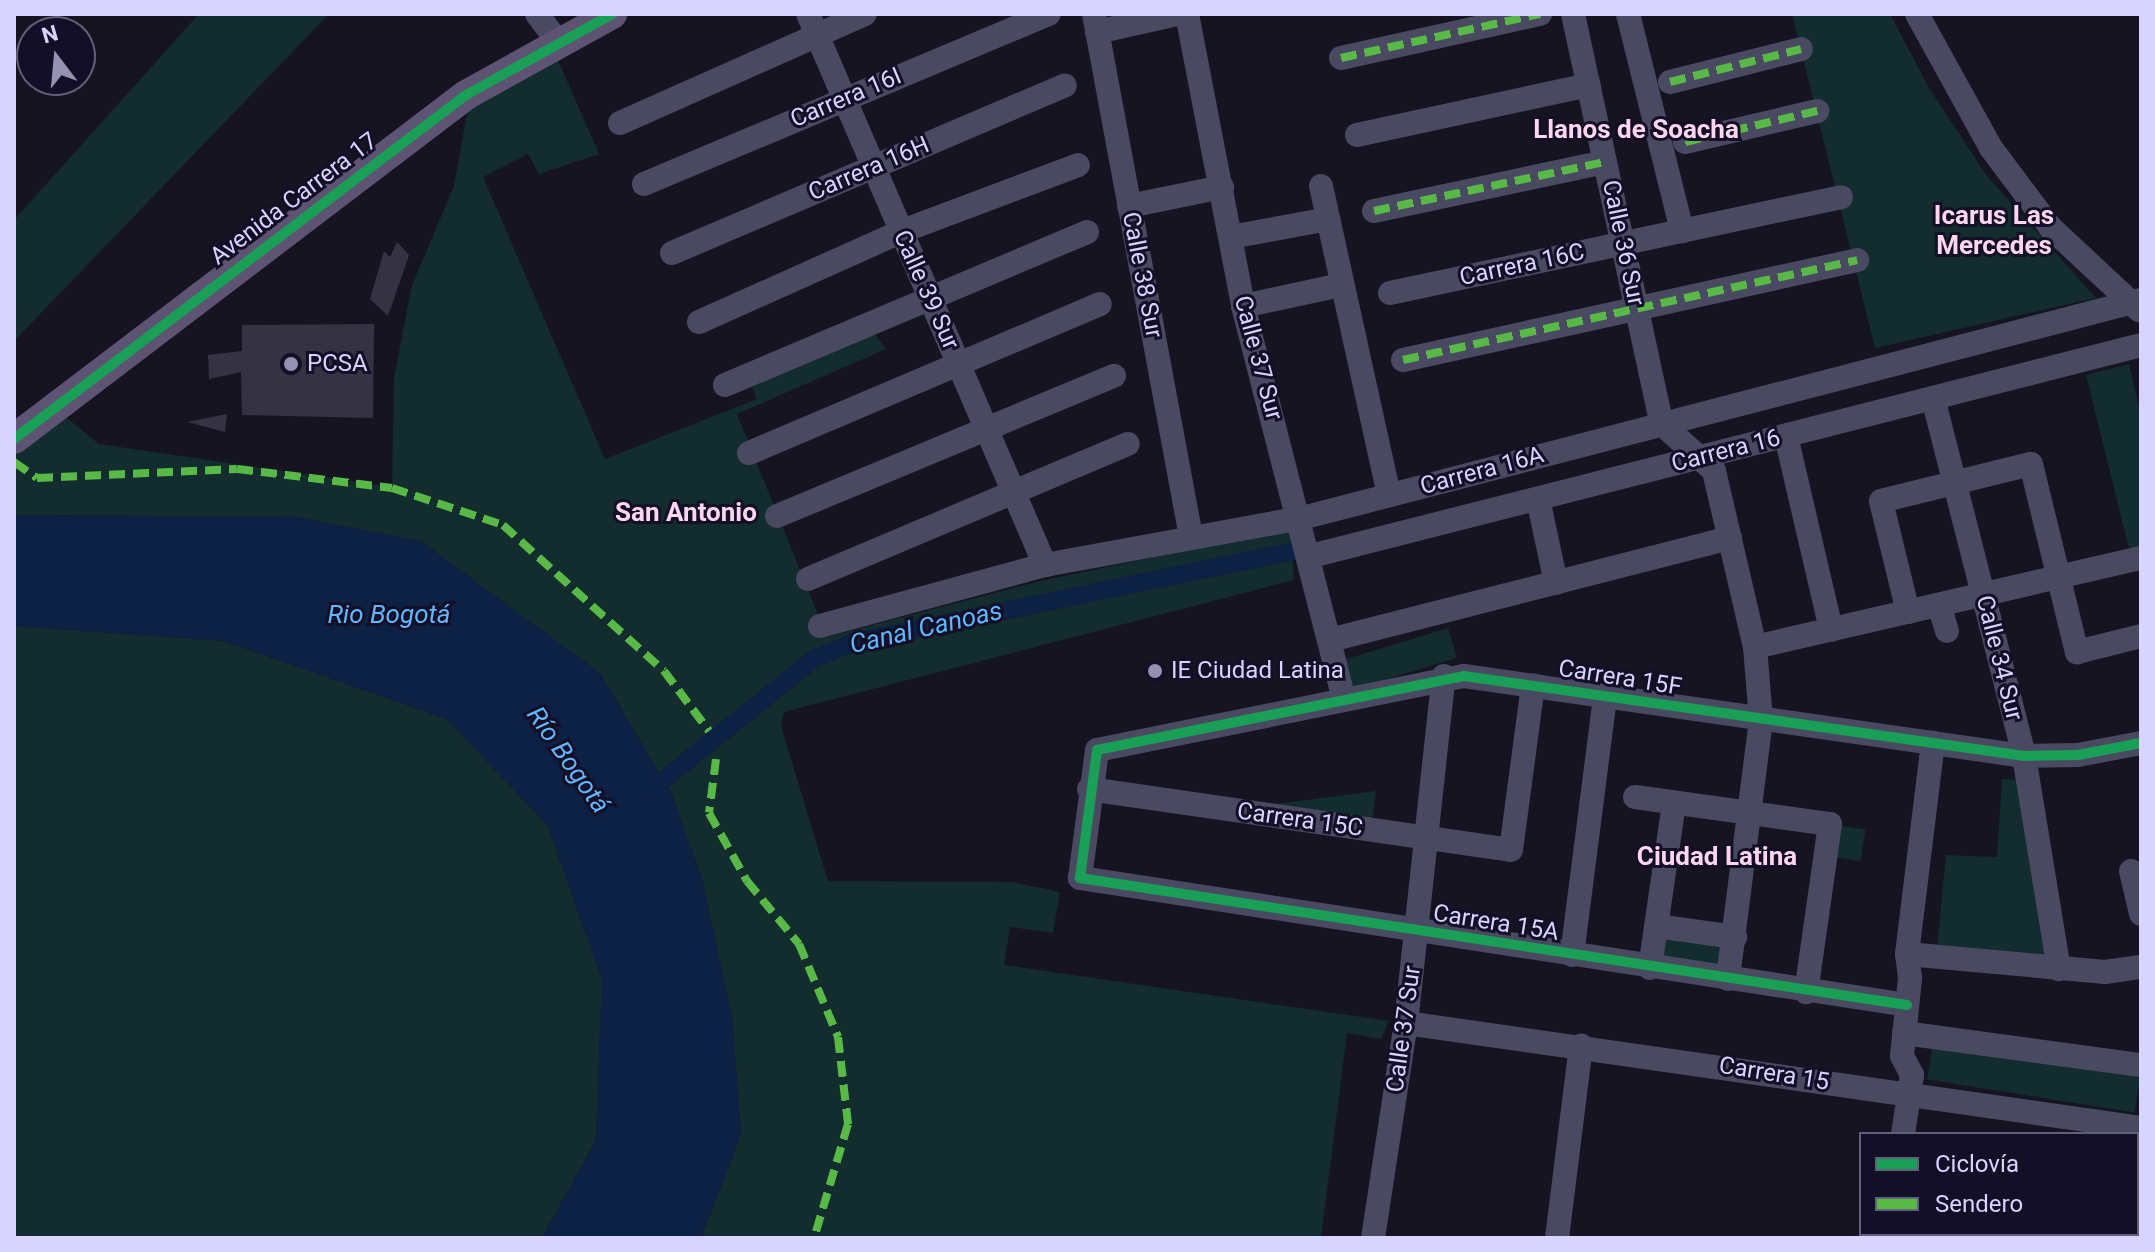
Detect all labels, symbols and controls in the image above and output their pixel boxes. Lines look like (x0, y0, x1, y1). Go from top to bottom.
north arrow (16, 16, 96, 96)
text: N (39, 20, 61, 49)
street label: Carrera 16I (786, 62, 906, 134)
district label: Llanos de Soacha (1533, 114, 1739, 146)
street label: Avenida Carrera 17 (205, 127, 383, 271)
street label: Carrera 16H (804, 131, 934, 207)
street label: Calle 36 Sur (1596, 178, 1650, 308)
district label: Icarus Las Mercedes (1934, 200, 2054, 262)
street label: Calle 38 Sur (1116, 210, 1168, 340)
street label: Calle 39 Sur (887, 226, 965, 354)
street label: Carrera 16C (1457, 238, 1587, 292)
street label: Calle 37 Sur (1228, 293, 1288, 423)
place label: PCSA (307, 350, 368, 378)
marker: PCSA (282, 355, 300, 373)
street label: Carrera 16 (1669, 424, 1783, 478)
street label: Carrera 16A (1417, 441, 1547, 501)
district label: San Antonio (615, 497, 757, 529)
street label: Calle 34 Sur (1970, 593, 2028, 723)
water label: Canal Canoas (847, 595, 1005, 661)
water label: Rio Bogotá (327, 599, 451, 631)
street label: Carrera 15F (1556, 654, 1684, 702)
place label: IE Ciudad Latina (1171, 657, 1344, 685)
marker: IE Ciudad Latina (1146, 662, 1164, 680)
water label: Río Bogotá (520, 701, 616, 819)
street label: Carrera 15C (1235, 797, 1365, 843)
district label: Ciudad Latina (1637, 841, 1797, 873)
street label: Carrera 15A (1431, 899, 1561, 947)
street label: Calle 37 Sur (1381, 964, 1427, 1094)
street label: Carrera 15 (1717, 1051, 1831, 1097)
legend (1859, 1132, 2139, 1236)
text: Ciclovía (1935, 1150, 2019, 1178)
text: Sendero (1935, 1190, 2023, 1218)

